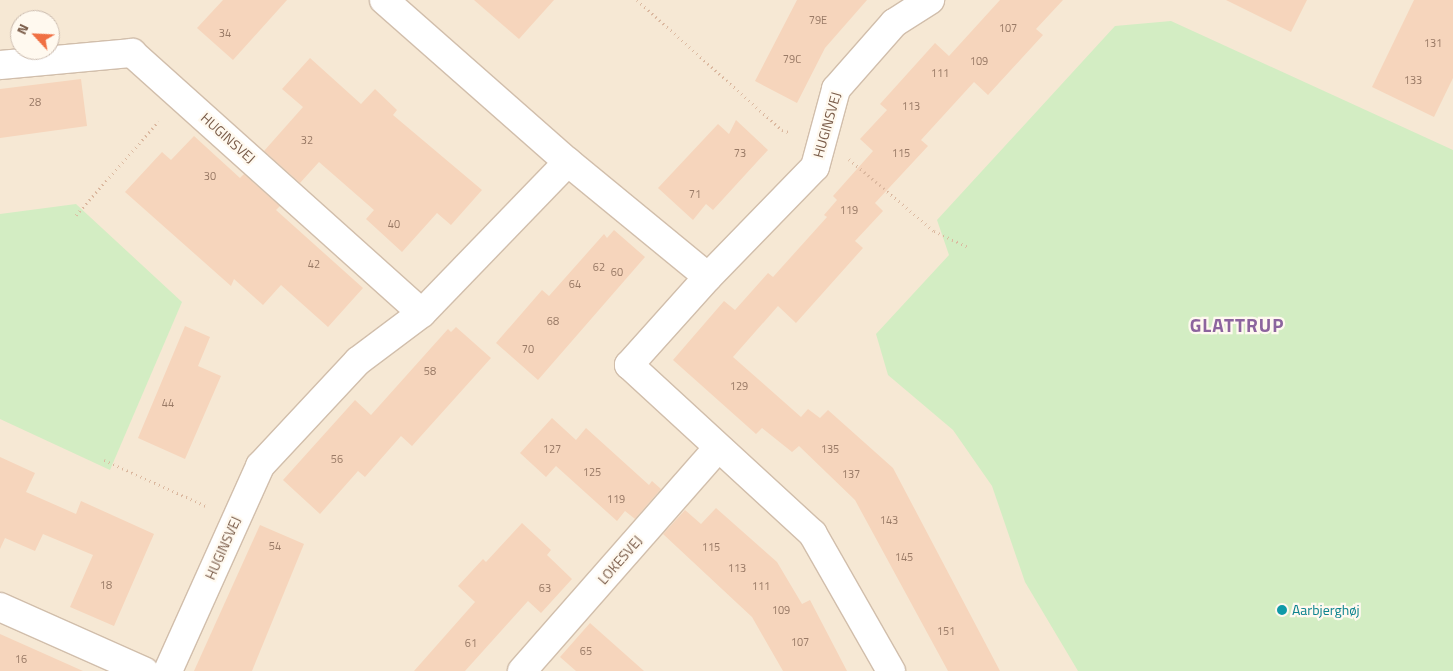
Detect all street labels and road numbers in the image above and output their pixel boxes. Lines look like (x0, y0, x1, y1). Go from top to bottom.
street label: HUGINSVEJ (810, 90, 844, 160)
street label: HUGINSVEJ (197, 109, 259, 167)
street label: HUGINSVEJ (202, 514, 244, 582)
street label: LOKESVEJ (594, 532, 646, 588)

